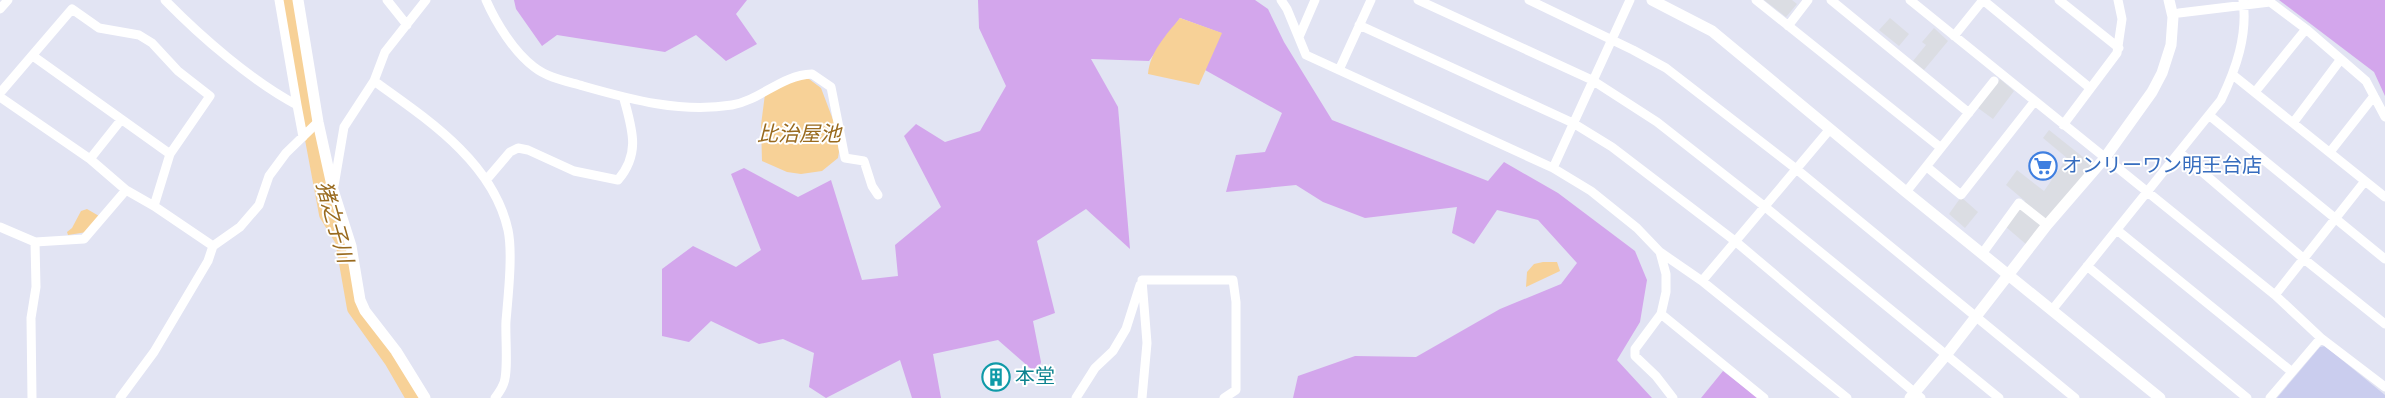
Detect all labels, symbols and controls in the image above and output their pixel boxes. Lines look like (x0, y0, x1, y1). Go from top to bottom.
water label: 比治屋池 (757, 123, 843, 145)
supermarket icon: オンリーワン明王台店 (2028, 151, 2058, 181)
place label: オンリーワン明王台店 (2062, 155, 2262, 176)
water label: 猪之子川 (312, 178, 357, 267)
building icon: 本堂 (981, 362, 1011, 392)
place label: 本堂 (1015, 366, 1055, 387)

